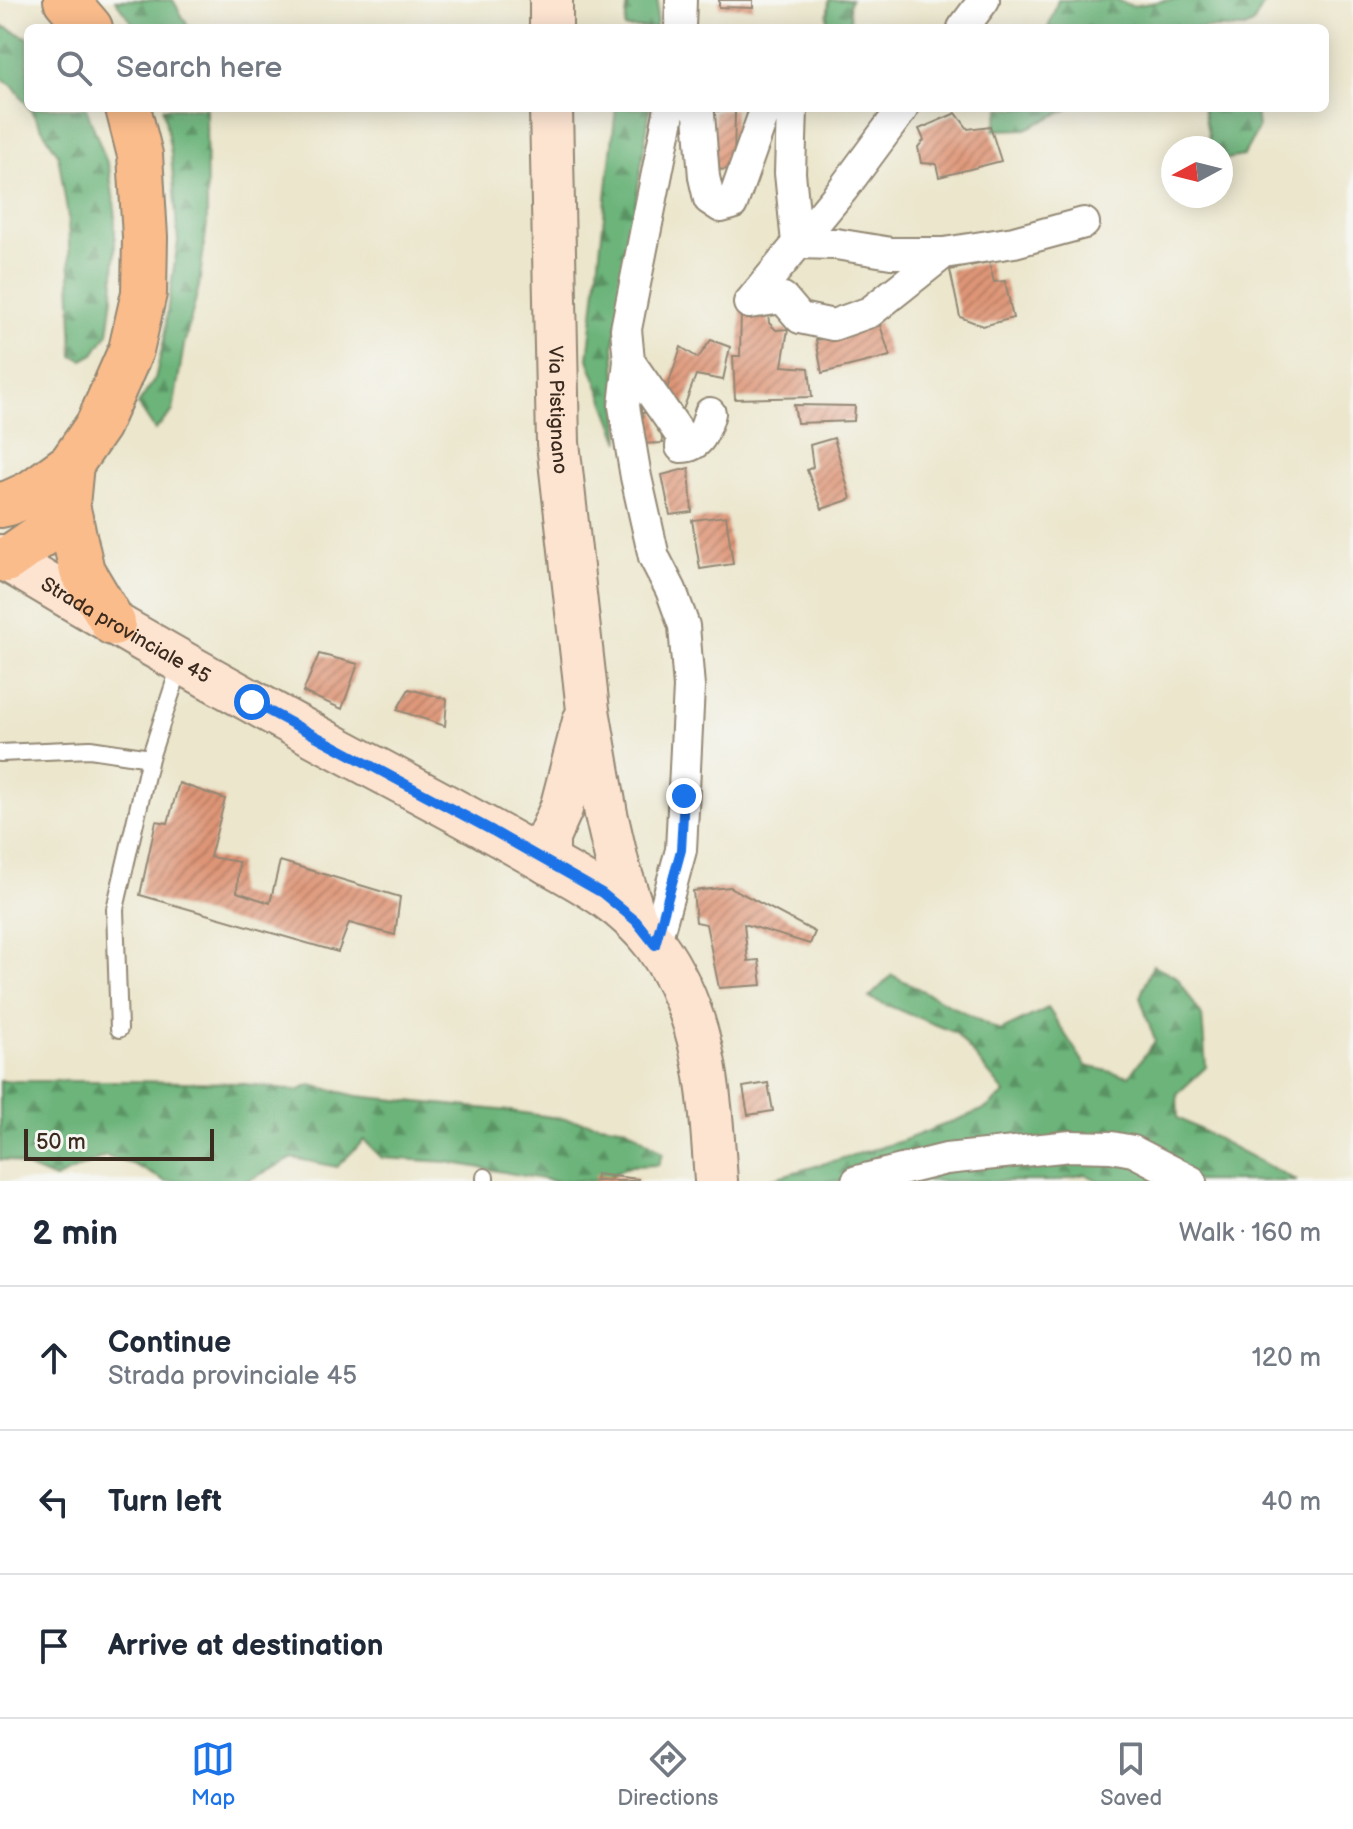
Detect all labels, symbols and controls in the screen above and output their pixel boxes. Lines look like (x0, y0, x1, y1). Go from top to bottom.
search box (24, 24, 1329, 112)
icon: search (52, 46, 96, 90)
text: Search here (116, 50, 282, 86)
north arrow (1161, 136, 1233, 208)
street label: Via Pistignano (543, 345, 572, 475)
street label: Strada provinciale 45 (36, 572, 214, 689)
route start (234, 684, 270, 720)
route end (666, 778, 702, 814)
scale bar (24, 1125, 214, 1161)
text: 50 m (36, 1129, 86, 1156)
text: 2 min (32, 1213, 118, 1254)
text: Walk · 160 m (1179, 1218, 1321, 1249)
text: Continue (108, 1325, 231, 1361)
icon: ahead (32, 1336, 76, 1380)
text: 120 m (1252, 1343, 1321, 1374)
text: Strada provinciale 45 (108, 1361, 357, 1392)
icon: left (32, 1480, 76, 1524)
text: Turn left (108, 1484, 222, 1520)
text: 40 m (1261, 1487, 1321, 1518)
icon: arrive (32, 1624, 76, 1668)
text: Arrive at destination (108, 1628, 384, 1664)
tab: Map (191, 1737, 235, 1812)
tab: Directions (617, 1737, 718, 1812)
tab: Saved (1100, 1737, 1162, 1812)

